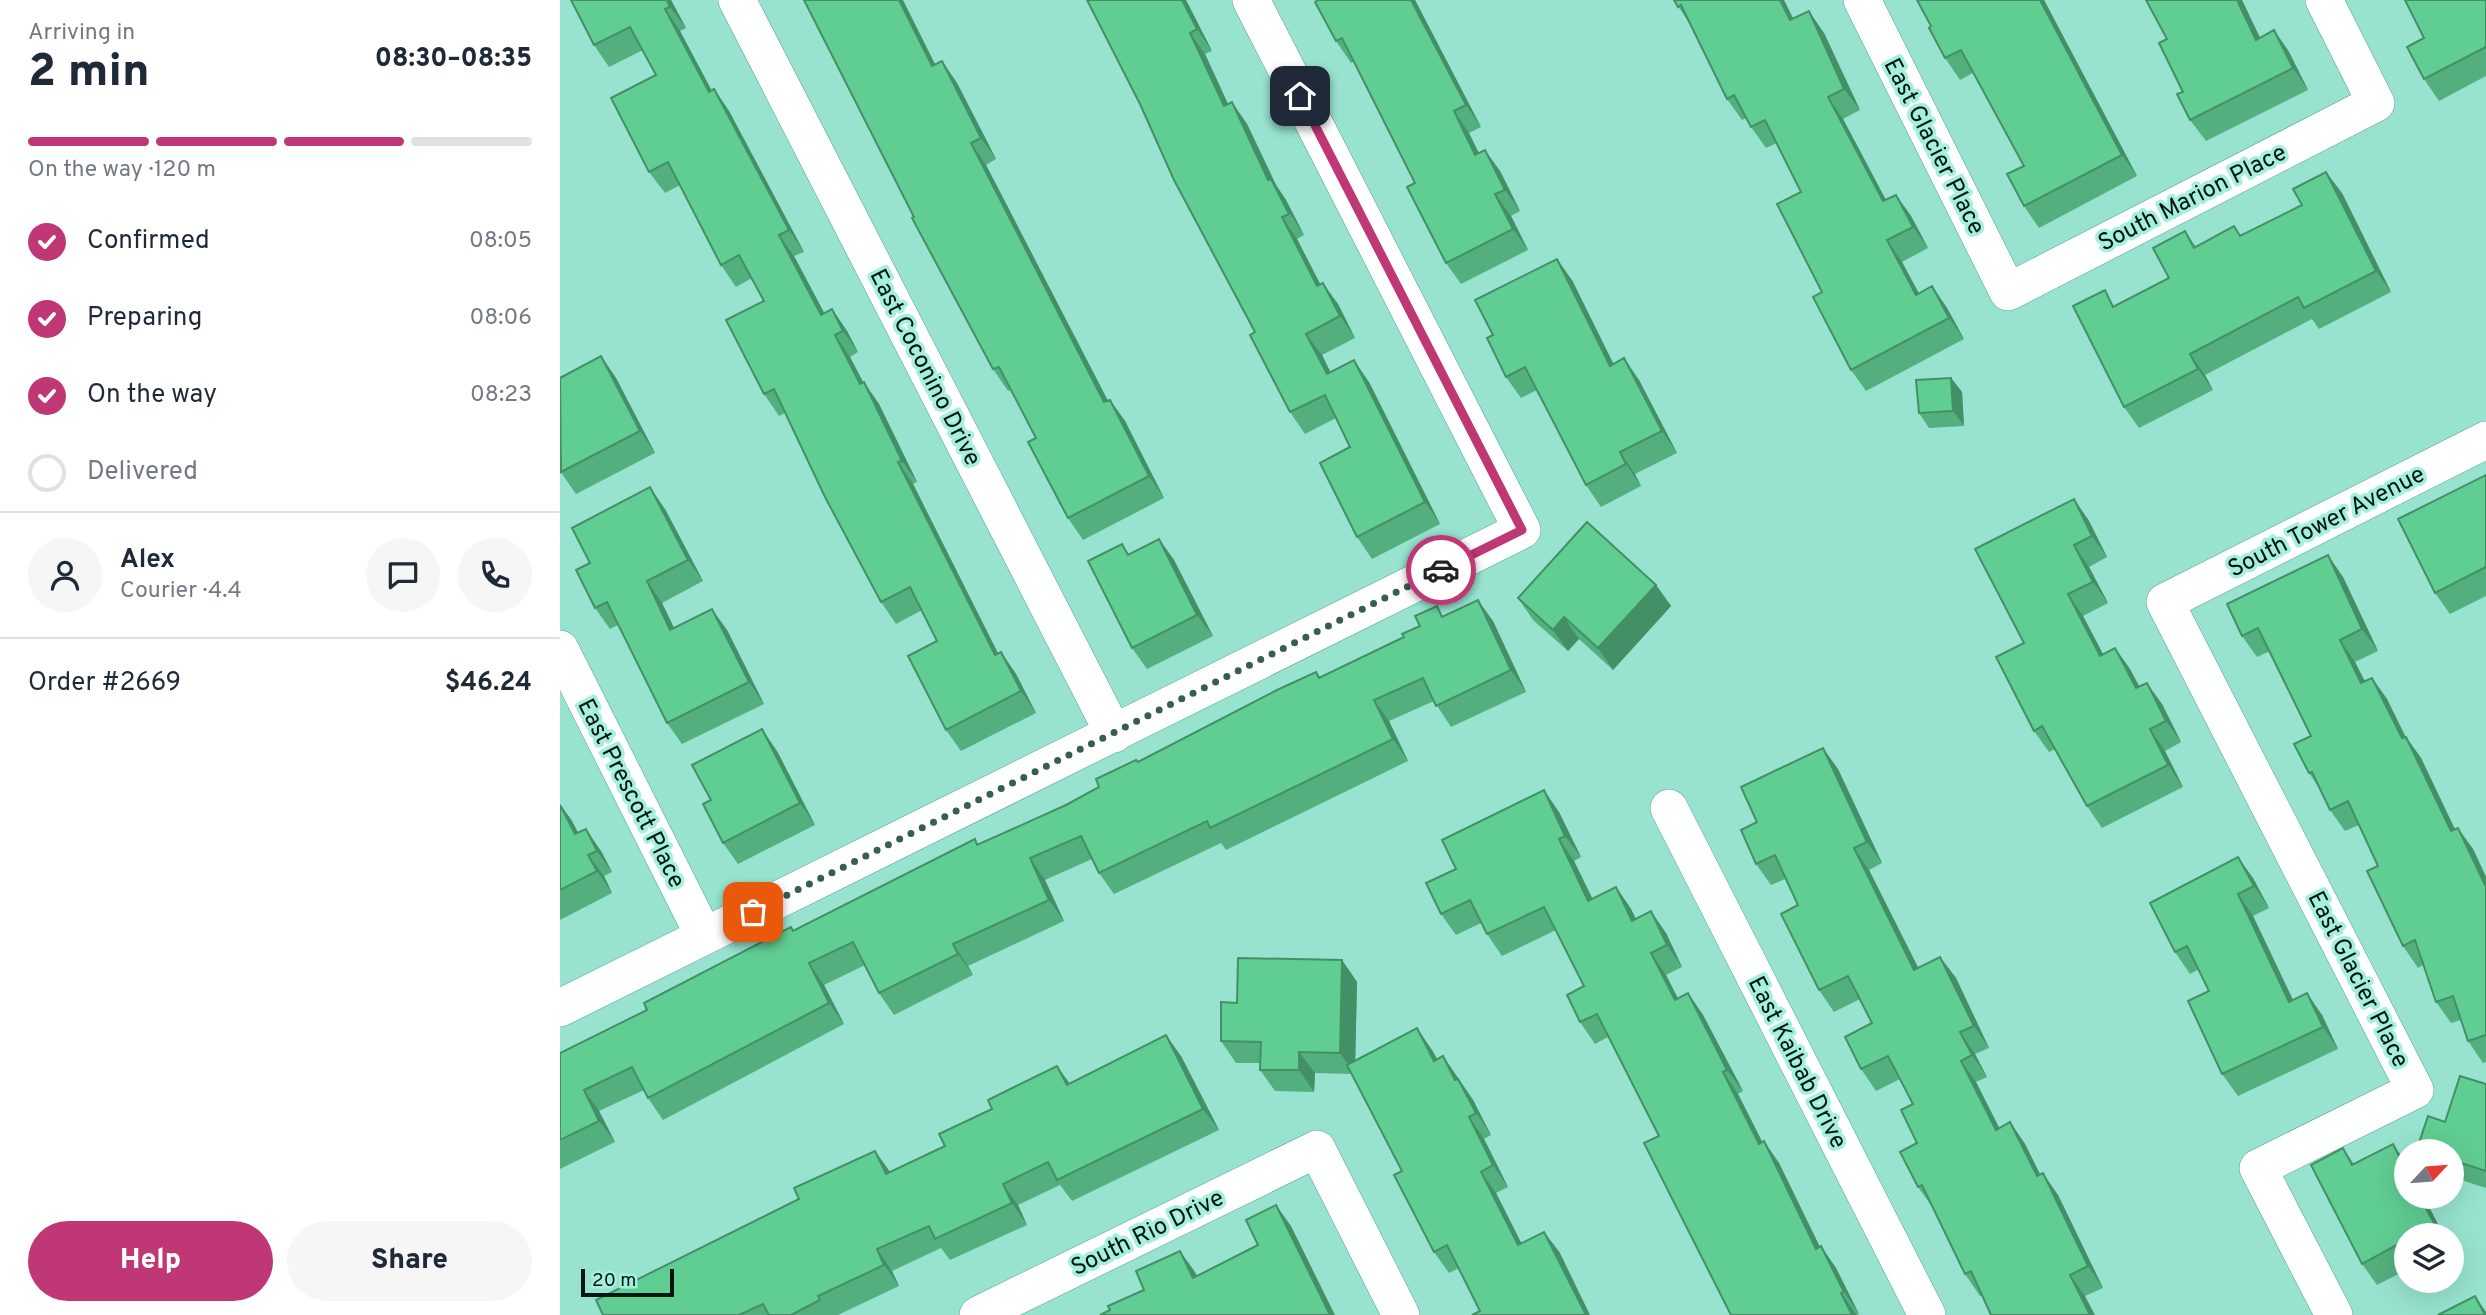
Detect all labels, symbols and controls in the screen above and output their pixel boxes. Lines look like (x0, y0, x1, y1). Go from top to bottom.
text: Arriving in (28, 19, 135, 48)
text: 08:30–08:35 (375, 43, 532, 76)
text: 2 min (28, 44, 150, 103)
street label: East Glacier Place (1876, 54, 1991, 240)
pin (1270, 66, 1330, 126)
icon: home (1281, 77, 1319, 115)
street label: South Marion Place (2094, 138, 2292, 259)
text: On the way · 120 m (28, 156, 216, 185)
icon: check (28, 223, 66, 261)
text: Confirmed (87, 225, 210, 258)
text: 08:05 (469, 227, 532, 256)
street label: East Coconino Drive (862, 264, 987, 471)
icon: check (28, 300, 66, 338)
text: Preparing (87, 302, 202, 335)
text: 08:06 (470, 304, 532, 333)
icon: check (28, 377, 66, 415)
text: On the way (87, 379, 217, 412)
text: 08:23 (470, 381, 532, 410)
text: Delivered (87, 456, 198, 489)
street label: South Tower Avenue (2223, 460, 2430, 585)
courier (1406, 535, 1476, 605)
button: person (28, 538, 102, 612)
button: chat (366, 538, 440, 612)
button: phone (458, 538, 532, 612)
text: Alex (120, 544, 175, 577)
icon: car (1422, 551, 1460, 589)
text: Courier · 4.4 (120, 577, 242, 606)
text: Order #2669 (28, 667, 181, 700)
text: $46.24 (445, 667, 532, 700)
street label: East Prescott Place (570, 694, 691, 894)
pin (723, 882, 783, 942)
street label: East Glacier Place (2300, 887, 2415, 1073)
icon: bag (734, 893, 772, 931)
street label: East Kaibab Drive (1740, 972, 1853, 1154)
north arrow (2394, 1139, 2464, 1209)
map controls (2394, 1139, 2464, 1293)
street label: South Rio Drive (1066, 1184, 1229, 1284)
button: Help (28, 1221, 273, 1301)
button: Share (287, 1221, 532, 1301)
button: layers (2394, 1223, 2464, 1293)
scale bar (581, 1266, 674, 1298)
text: 20 m (592, 1269, 636, 1293)

